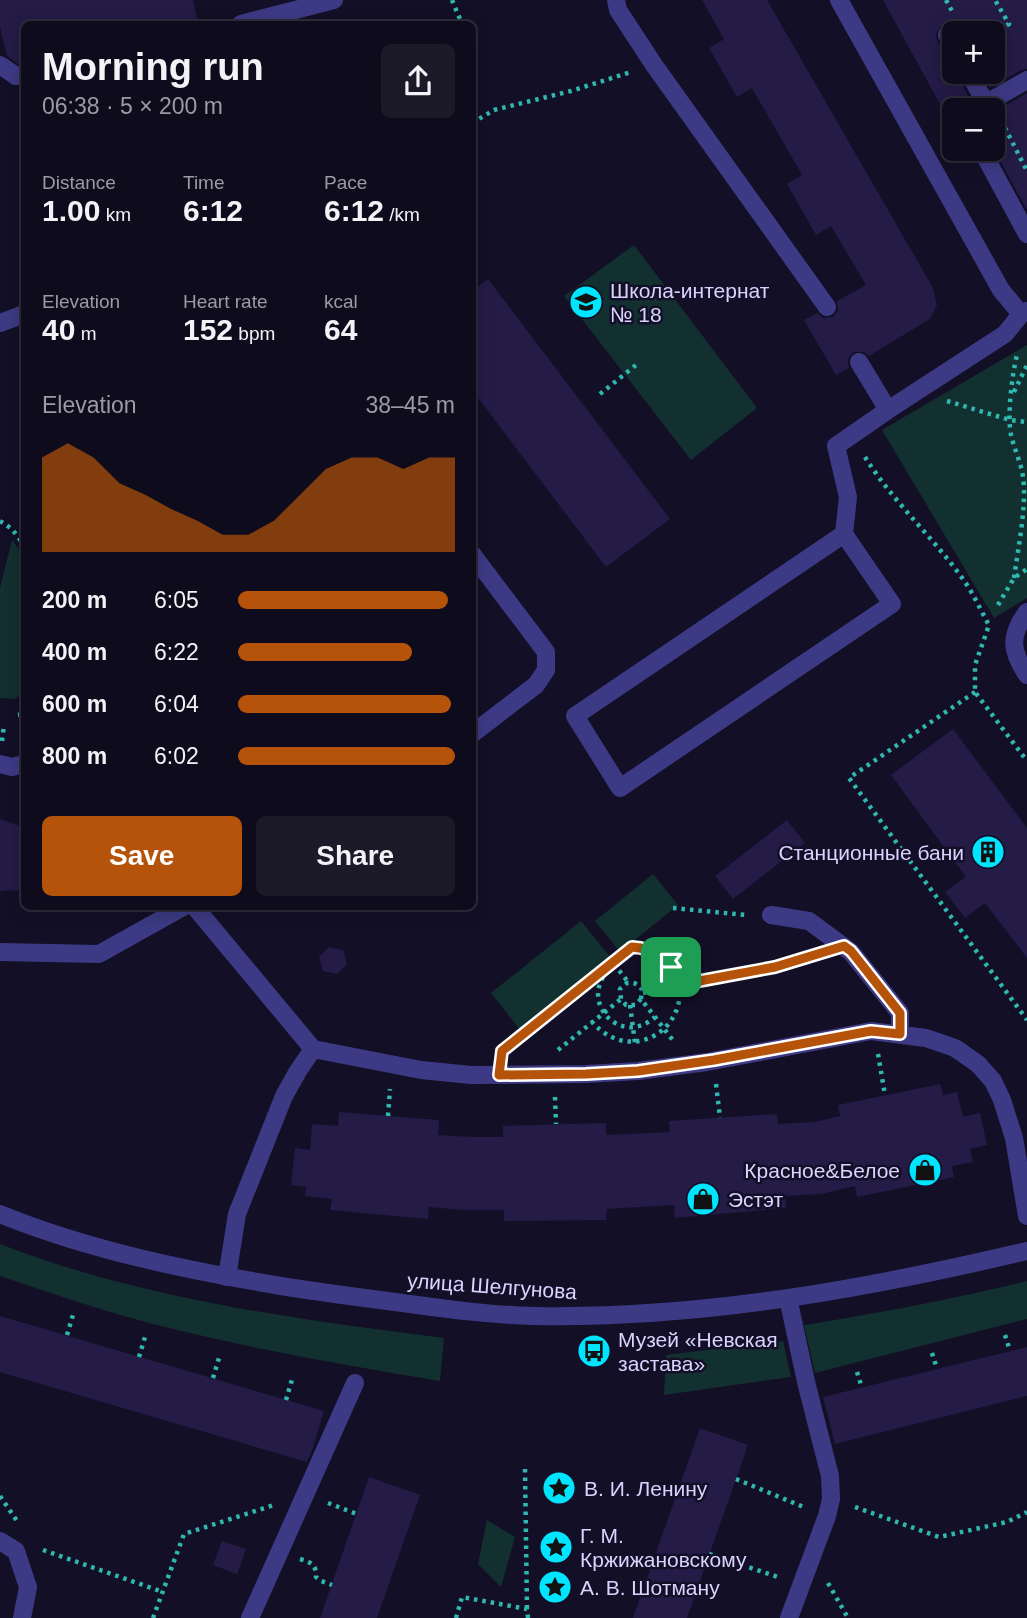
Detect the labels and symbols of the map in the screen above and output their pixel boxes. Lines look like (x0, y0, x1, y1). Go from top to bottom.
place label: Школа-интернат № 18 (610, 279, 770, 326)
school or university icon: Школа-интернат № 18 (567, 283, 605, 321)
building icon: Станционные бани (969, 833, 1007, 871)
place label: Станционные бани (778, 841, 964, 864)
pin (641, 937, 701, 997)
shop icon: Красное&Белое (906, 1151, 944, 1189)
place label: Красное&Белое (744, 1159, 900, 1182)
shop icon: Эстэт (684, 1180, 722, 1218)
place label: Эстэт (728, 1188, 783, 1211)
street label: улица Шелгунова (406, 1269, 578, 1303)
place label: Музей «Невская застава» (618, 1328, 778, 1375)
bus stop icon: Музей «Невская застава» (575, 1332, 613, 1370)
place icon: В. И. Ленину (540, 1469, 578, 1507)
place label: В. И. Ленину (584, 1477, 708, 1500)
place label: Г. М. Кржижановскому (580, 1524, 747, 1571)
place icon: Г. М. Кржижановскому (537, 1528, 575, 1566)
place icon: А. В. Шотману (536, 1568, 574, 1606)
place label: А. В. Шотману (580, 1576, 720, 1599)

